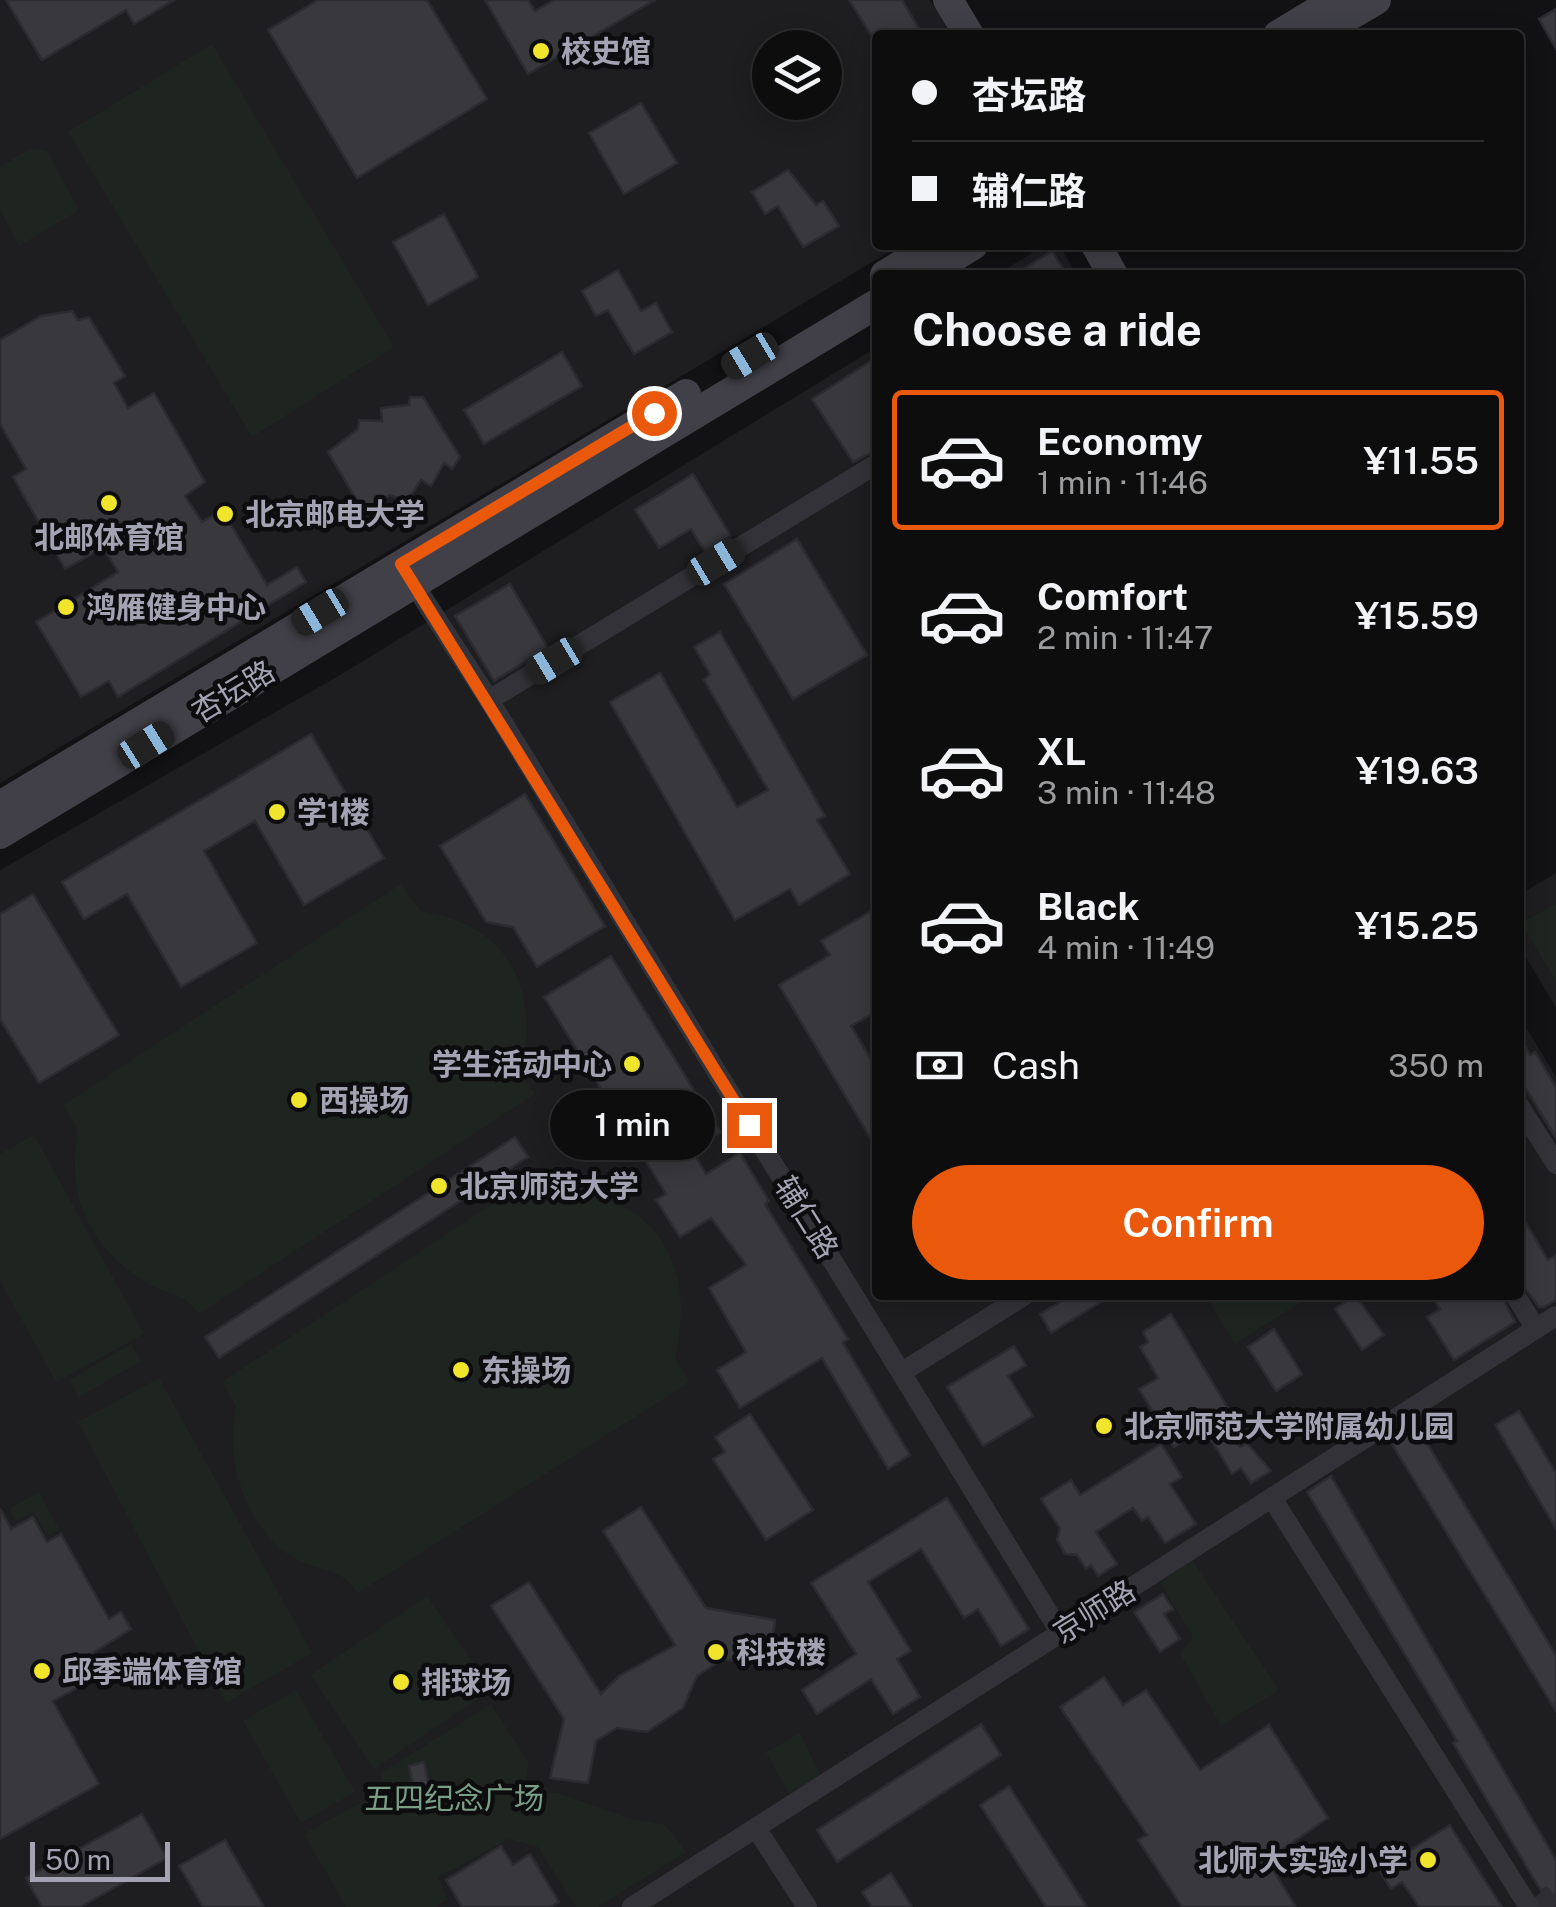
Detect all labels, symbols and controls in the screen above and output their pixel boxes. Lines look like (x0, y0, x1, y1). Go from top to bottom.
map controls (752, 30, 842, 120)
button: layers (752, 30, 842, 120)
place label: 校史馆 (561, 33, 651, 69)
marker: 校史馆 (530, 40, 552, 62)
text: 杏坛路 (972, 73, 1086, 118)
text: 辅仁路 (972, 169, 1086, 214)
text: Choose a ride (912, 303, 1202, 356)
car (717, 328, 783, 384)
route start (632, 391, 677, 436)
icon: car (917, 415, 1007, 505)
text: Economy (1037, 419, 1203, 464)
text: ¥11.55 (1363, 438, 1479, 483)
text: 1 min · 11:46 (1037, 464, 1208, 501)
marker: 北邮体育馆 (98, 492, 120, 514)
place label: 北京邮电大学 (245, 496, 425, 532)
marker: 北京邮电大学 (214, 503, 236, 525)
place label: 北邮体育馆 (34, 519, 184, 555)
car (683, 534, 749, 590)
icon: car (917, 570, 1007, 660)
text: Comfort (1037, 574, 1188, 619)
car (287, 584, 353, 640)
place label: 鸿雁健身中心 (86, 589, 266, 625)
text: ¥15.59 (1355, 593, 1479, 638)
marker: 鸿雁健身中心 (55, 596, 77, 618)
text: 2 min · 11:47 (1037, 619, 1213, 656)
car (521, 633, 587, 689)
street label: 杏坛路 (185, 652, 281, 730)
car (113, 716, 179, 774)
icon: car (917, 725, 1007, 815)
text: XL (1037, 729, 1086, 774)
text: ¥19.63 (1356, 748, 1479, 793)
text: 3 min · 11:48 (1037, 774, 1216, 811)
place label: 学1楼 (297, 794, 370, 830)
marker: 学1楼 (266, 801, 288, 823)
icon: car (917, 880, 1007, 970)
text: Black (1037, 884, 1140, 929)
text: ¥15.25 (1355, 903, 1479, 948)
text: 4 min · 11:49 (1037, 929, 1215, 966)
icon: cash (912, 1038, 967, 1093)
text: Cash (992, 1043, 1080, 1088)
place label: 学生活动中心 (432, 1046, 612, 1082)
text: 350 m (1388, 1047, 1484, 1084)
marker: 学生活动中心 (621, 1053, 643, 1075)
place label: 西操场 (319, 1082, 409, 1118)
marker: 西操场 (288, 1089, 310, 1111)
callout: 1 min (549, 1090, 714, 1160)
route end (727, 1103, 772, 1148)
text: 1 min (594, 1106, 671, 1143)
button: Confirm (912, 1165, 1484, 1280)
place label: 北京师范大学 (459, 1168, 639, 1204)
street label: 辅仁路 (768, 1169, 846, 1265)
marker: 北京师范大学 (428, 1175, 450, 1197)
place label: 东操场 (481, 1352, 571, 1388)
marker: 东操场 (450, 1359, 472, 1381)
place label: 北京师范大学附属幼儿园 (1124, 1408, 1454, 1444)
marker: 北京师范大学附属幼儿园 (1093, 1415, 1115, 1437)
street label: 京师路 (1046, 1572, 1142, 1650)
place label: 科技楼 (736, 1634, 826, 1670)
marker: 科技楼 (705, 1641, 727, 1663)
place label: 邱季端体育馆 (62, 1653, 242, 1689)
marker: 邱季端体育馆 (31, 1660, 53, 1682)
place label: 排球场 (421, 1664, 511, 1700)
marker: 排球场 (390, 1671, 412, 1693)
park label: 五四纪念广场 (364, 1780, 544, 1816)
scale bar (30, 1837, 170, 1882)
place label: 北师大实验小学 (1198, 1842, 1408, 1878)
text: 50 m (45, 1843, 111, 1876)
marker: 北师大实验小学 (1417, 1849, 1439, 1871)

